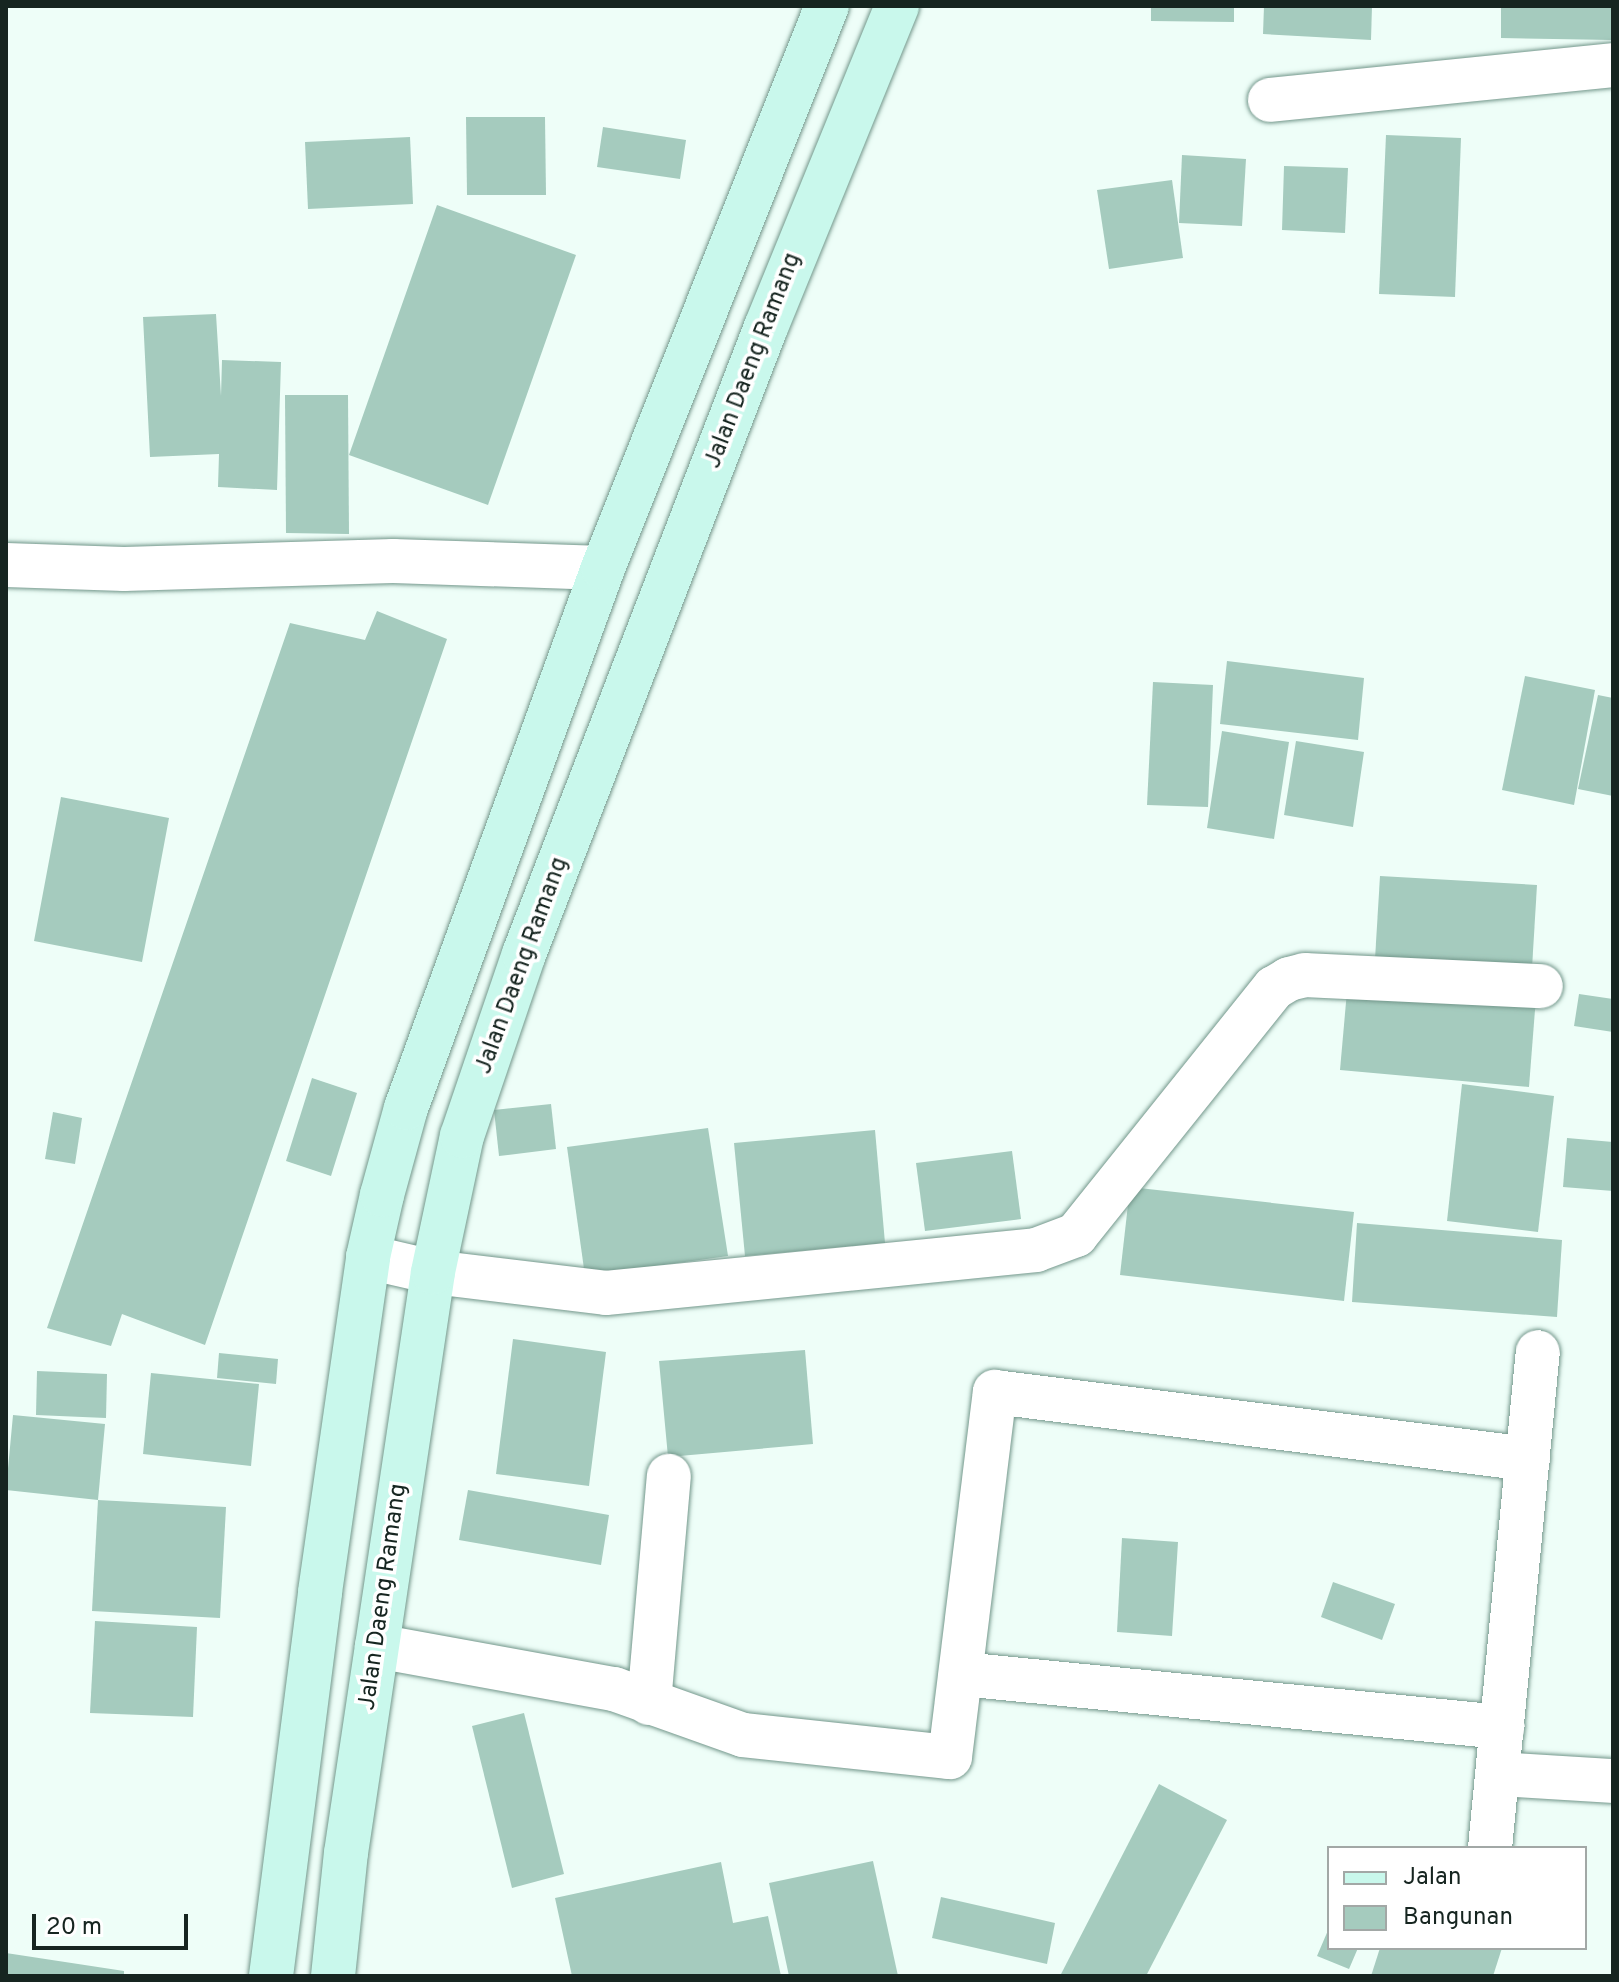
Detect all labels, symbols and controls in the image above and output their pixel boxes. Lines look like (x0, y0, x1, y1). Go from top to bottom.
street label: Jalan Daeng Ramang (700, 249, 808, 473)
street label: Jalan Daeng Ramang (470, 854, 576, 1078)
street label: Jalan Daeng Ramang (354, 1482, 414, 1712)
legend (1327, 1846, 1587, 1950)
text: Jalan (1403, 1863, 1461, 1893)
scale bar (36, 1898, 192, 1948)
text: Bangunan (1403, 1903, 1513, 1933)
text: 20 m (46, 1913, 102, 1943)

